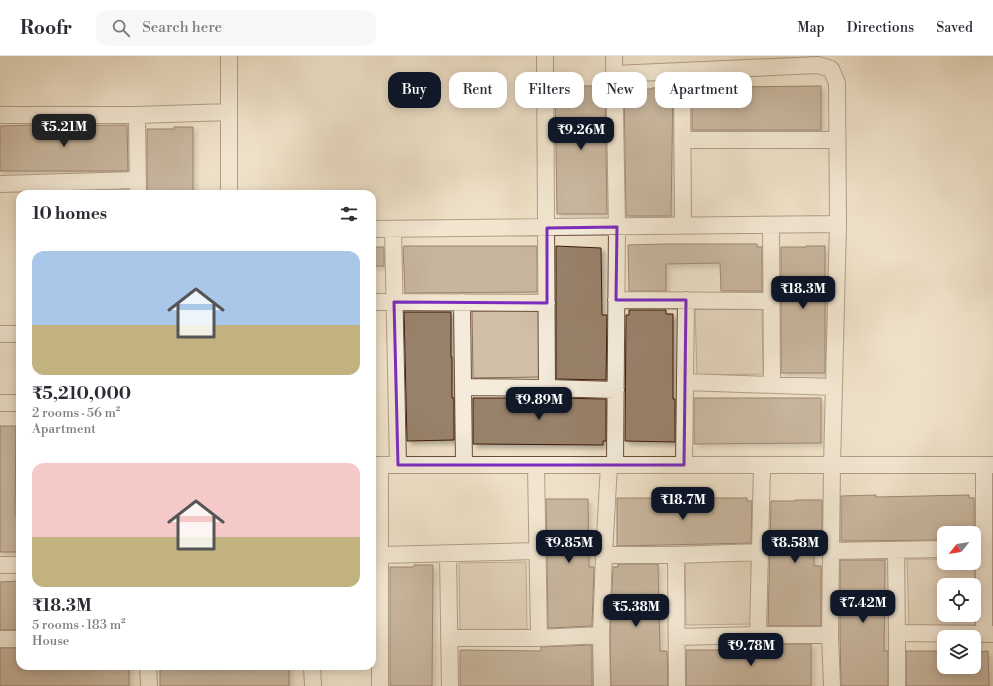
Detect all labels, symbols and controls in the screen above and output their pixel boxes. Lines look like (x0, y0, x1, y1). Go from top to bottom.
search box (96, 10, 376, 46)
text: Roofr (20, 16, 72, 40)
icon: search (110, 17, 132, 39)
text: Search here (142, 18, 222, 37)
text: Map (797, 19, 825, 37)
text: Directions (847, 19, 914, 37)
text: Saved (936, 19, 973, 37)
chip: Buy (388, 72, 441, 108)
chip: Rent (449, 72, 507, 108)
chip: Filters (515, 72, 584, 108)
chip: New (592, 72, 647, 108)
chip: Apartment (655, 72, 752, 108)
pin: ₹5.21M (31, 114, 97, 148)
pin: ₹9.26M (548, 117, 614, 151)
text: ₹5.21M (41, 119, 87, 135)
text: ₹9.26M (557, 122, 605, 138)
text: 10 homes (32, 203, 107, 225)
icon: filters (338, 203, 360, 225)
pin: ₹18.3M (770, 276, 836, 310)
icon: home (160, 277, 232, 349)
text: ₹18.3M (780, 281, 826, 297)
text: ₹5,210,000 (32, 383, 131, 405)
pin: ₹9.89M (506, 387, 572, 421)
text: ₹9.89M (515, 392, 563, 408)
text: 2 rooms · 56 m² (32, 405, 120, 421)
text: Apartment (32, 421, 96, 437)
pin: ₹18.7M (650, 487, 716, 521)
icon: home (160, 489, 232, 561)
text: ₹18.7M (660, 492, 706, 508)
north arrow (937, 526, 981, 570)
map controls (937, 526, 981, 674)
pin: ₹9.85M (536, 530, 602, 564)
pin: ₹8.58M (762, 530, 828, 564)
text: ₹9.85M (545, 535, 593, 551)
text: ₹8.58M (771, 535, 819, 551)
button: locate (937, 578, 981, 622)
pin: ₹7.42M (830, 590, 896, 624)
pin: ₹5.38M (603, 594, 669, 628)
text: ₹18.3M (32, 595, 92, 617)
text: ₹7.42M (839, 595, 887, 611)
text: ₹5.38M (612, 599, 660, 615)
text: 5 rooms · 183 m² (32, 617, 126, 633)
button: layers (937, 630, 981, 674)
text: House (32, 633, 69, 649)
pin: ₹9.78M (718, 633, 784, 667)
text: ₹9.78M (727, 638, 775, 654)

